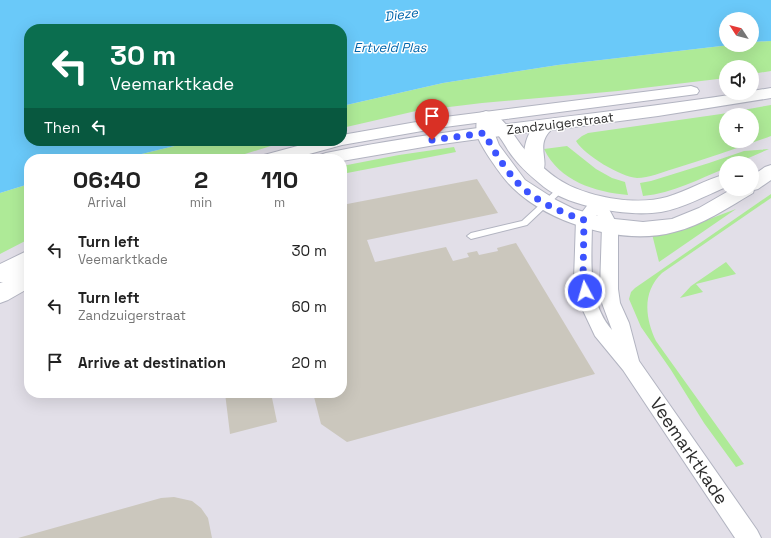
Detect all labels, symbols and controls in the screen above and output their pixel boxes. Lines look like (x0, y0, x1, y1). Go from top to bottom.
water label: Dieze (383, 4, 420, 25)
north arrow (719, 12, 759, 52)
map controls (719, 12, 759, 196)
text: 30 m (110, 37, 176, 73)
water label: Ertveld Plas (354, 39, 428, 56)
icon: left (44, 40, 96, 92)
button: sound (719, 60, 759, 100)
text: Veemarktkade (110, 72, 234, 95)
pin (415, 99, 449, 140)
icon: arrive (421, 105, 443, 127)
street label: Zandzuigerstraat (505, 108, 615, 139)
button: + (719, 108, 759, 148)
icon: left (88, 116, 110, 138)
text: Then (44, 118, 80, 137)
button: − (719, 156, 759, 196)
text: 06:40 (73, 164, 141, 195)
text: 2 (194, 164, 208, 195)
text: 110 (261, 164, 298, 195)
text: Arrival (88, 194, 126, 211)
text: min (190, 194, 212, 211)
text: m (274, 194, 285, 211)
text: Turn left (78, 232, 140, 251)
icon: left (44, 239, 66, 261)
text: 30 m (292, 241, 327, 260)
text: Veemarktkade (78, 251, 168, 268)
position arrow (564, 270, 606, 312)
text: Turn left (78, 288, 140, 307)
icon: left (44, 295, 66, 317)
text: 60 m (291, 297, 327, 316)
text: Zandzuigerstraat (78, 307, 186, 324)
icon: arrive (44, 351, 66, 373)
text: Arrive at destination (78, 353, 226, 372)
text: 20 m (292, 353, 327, 372)
street label: Veemarktkade (645, 393, 734, 509)

